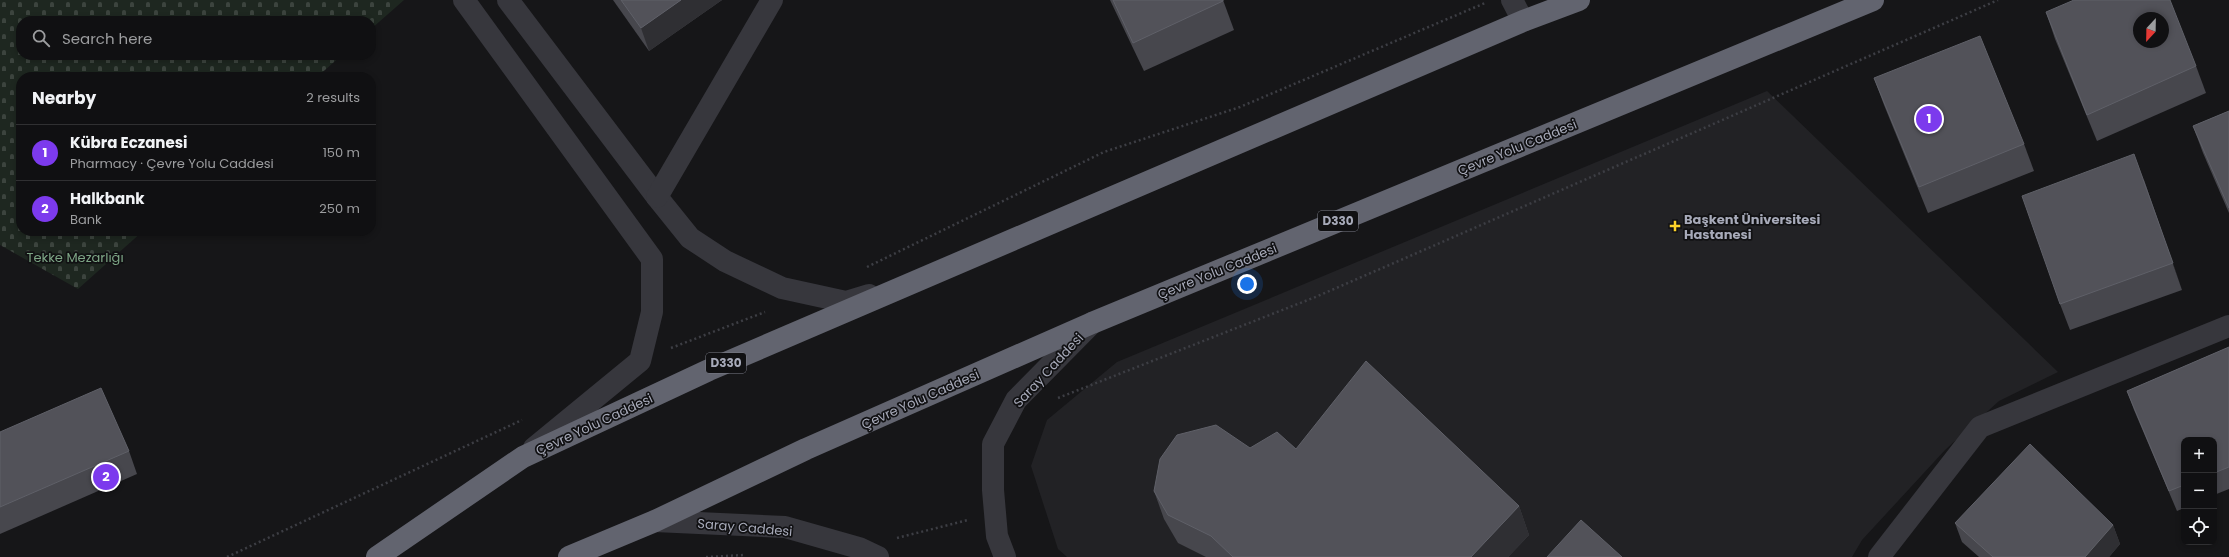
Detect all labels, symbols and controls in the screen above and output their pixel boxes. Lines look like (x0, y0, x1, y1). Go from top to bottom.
north arrow (2133, 12, 2169, 48)
search box (16, 16, 376, 60)
icon: search (30, 27, 52, 49)
text: Search here (62, 28, 152, 49)
text: Nearby (32, 86, 96, 110)
text: 2 results (306, 88, 360, 107)
pin: 1 (1916, 104, 1942, 134)
street label: Çevre Yolu Caddesi (1455, 115, 1580, 180)
text: Kübra Eczanesi (70, 132, 188, 153)
text: 1 (43, 143, 47, 162)
text: 150 m (323, 143, 360, 162)
text: Pharmacy · Çevre Yolu Caddesi (70, 154, 274, 173)
text: Halkbank (70, 188, 145, 209)
text: 2 (41, 199, 49, 218)
text: 250 m (319, 199, 360, 218)
text: Bank (70, 210, 102, 229)
place label: Başkent Üniversitesi Hastanesi (1684, 210, 1821, 244)
road number: D330 (1318, 211, 1358, 231)
marker: Başkent Üniversitesi Hastanesi (1669, 220, 1681, 232)
street label: Çevre Yolu Caddesi (1155, 239, 1280, 304)
park label: Tekke Mezarlığı (26, 248, 124, 267)
your location (1237, 274, 1257, 294)
street label: Saray Caddesi (1009, 329, 1088, 412)
road number: D330 (706, 353, 746, 373)
street label: Çevre Yolu Caddesi (858, 365, 982, 434)
street label: Çevre Yolu Caddesi (533, 389, 656, 460)
map controls (2181, 437, 2217, 545)
button: + (2181, 437, 2217, 473)
pin: 2 (93, 462, 119, 492)
button: − (2181, 473, 2217, 509)
button: locate (2181, 509, 2217, 545)
street label: Saray Caddesi (697, 514, 793, 541)

